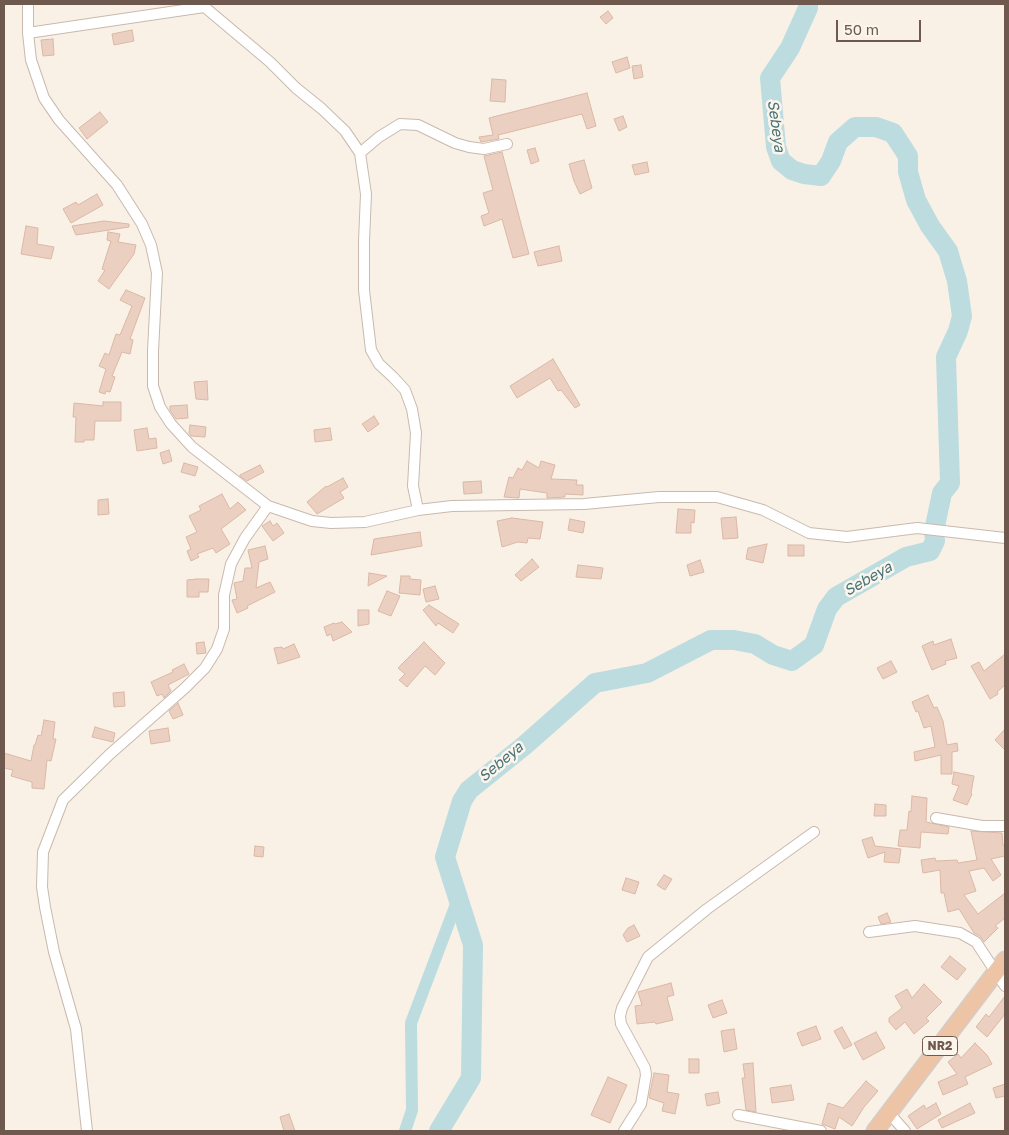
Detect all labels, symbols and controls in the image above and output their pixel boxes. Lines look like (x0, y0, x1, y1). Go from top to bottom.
scale bar (839, 10, 924, 42)
text: 50 m (844, 20, 879, 38)
water label: Sebeya (763, 99, 789, 153)
water label: Sebeya (841, 558, 895, 600)
water label: Sebeya (475, 738, 527, 786)
road number: NR2 (922, 1036, 958, 1056)

